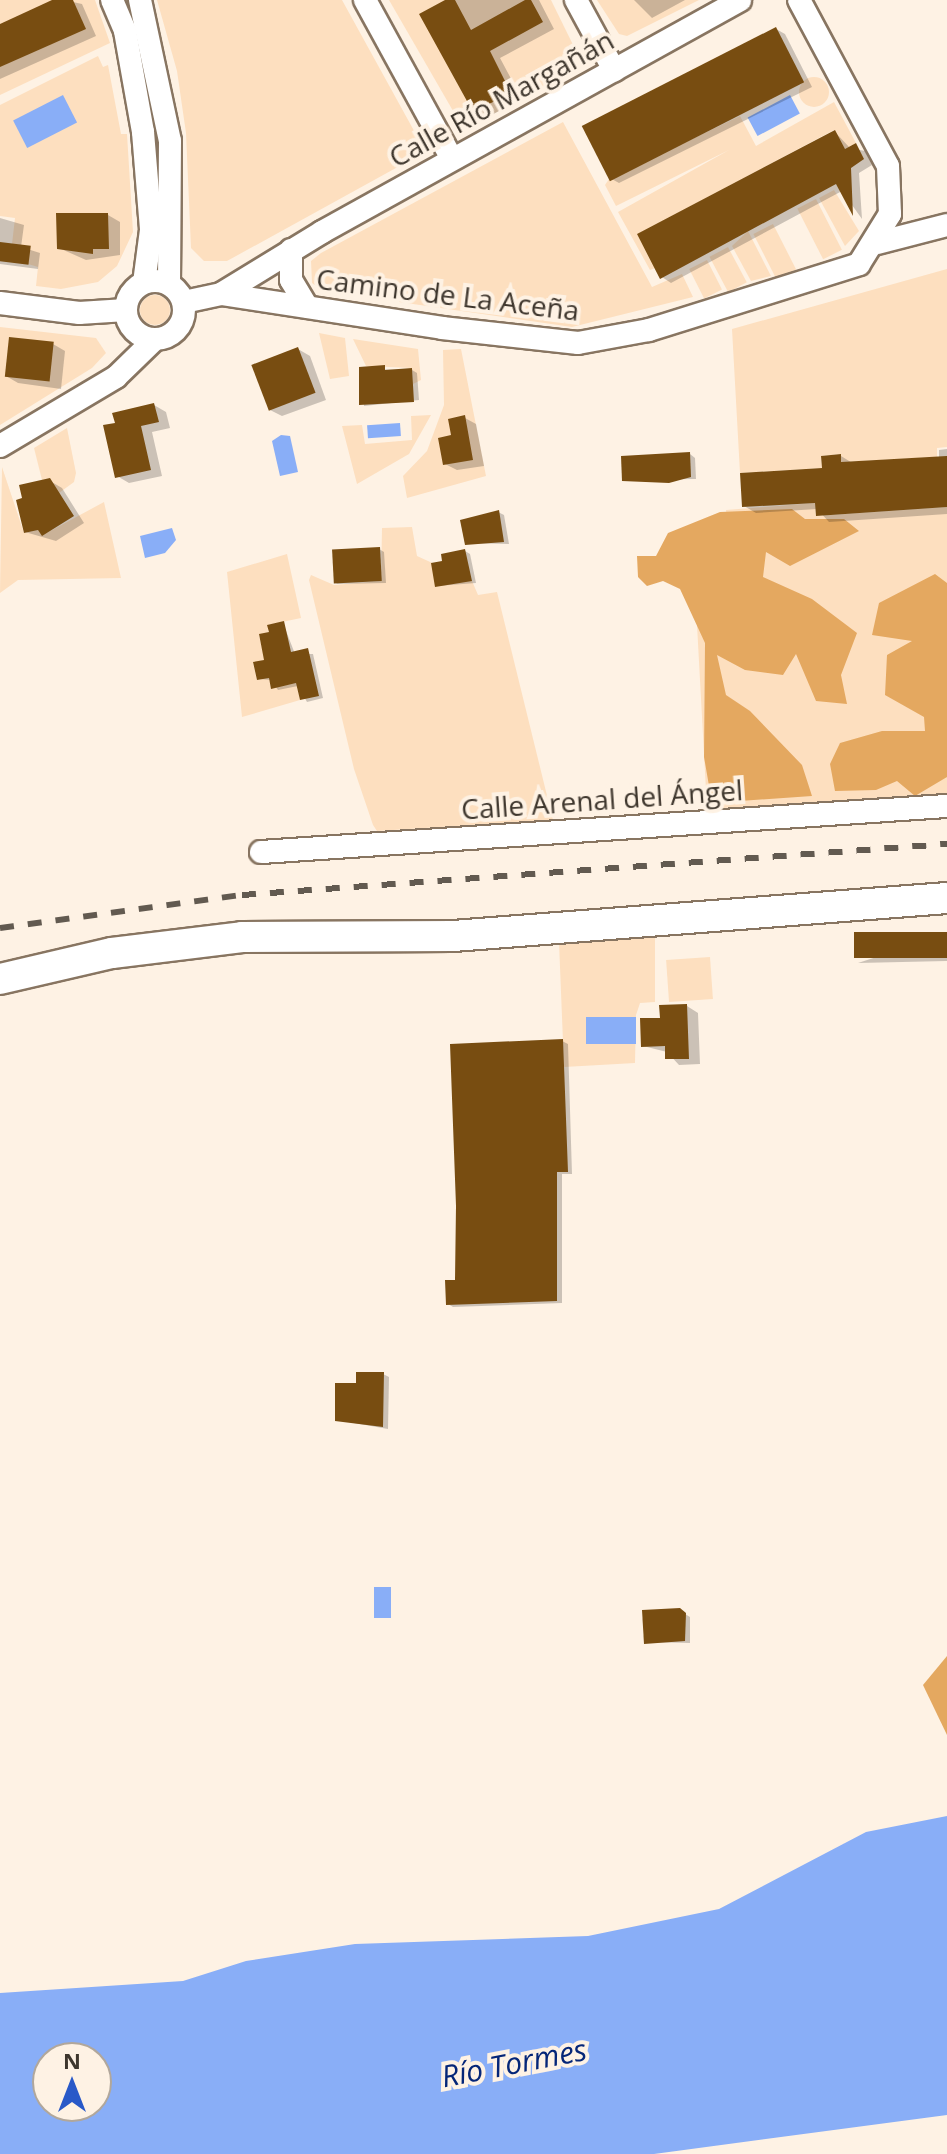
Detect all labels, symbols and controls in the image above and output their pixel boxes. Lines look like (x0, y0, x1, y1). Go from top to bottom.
street label: Calle Río Margañán (383, 22, 619, 174)
street label: Camino de La Aceña (315, 261, 581, 327)
street label: Calle Arenal del Ángel (460, 772, 744, 826)
water label: Río Tormes (438, 2031, 590, 2095)
north arrow (32, 2042, 112, 2122)
text: N (63, 2045, 81, 2075)

